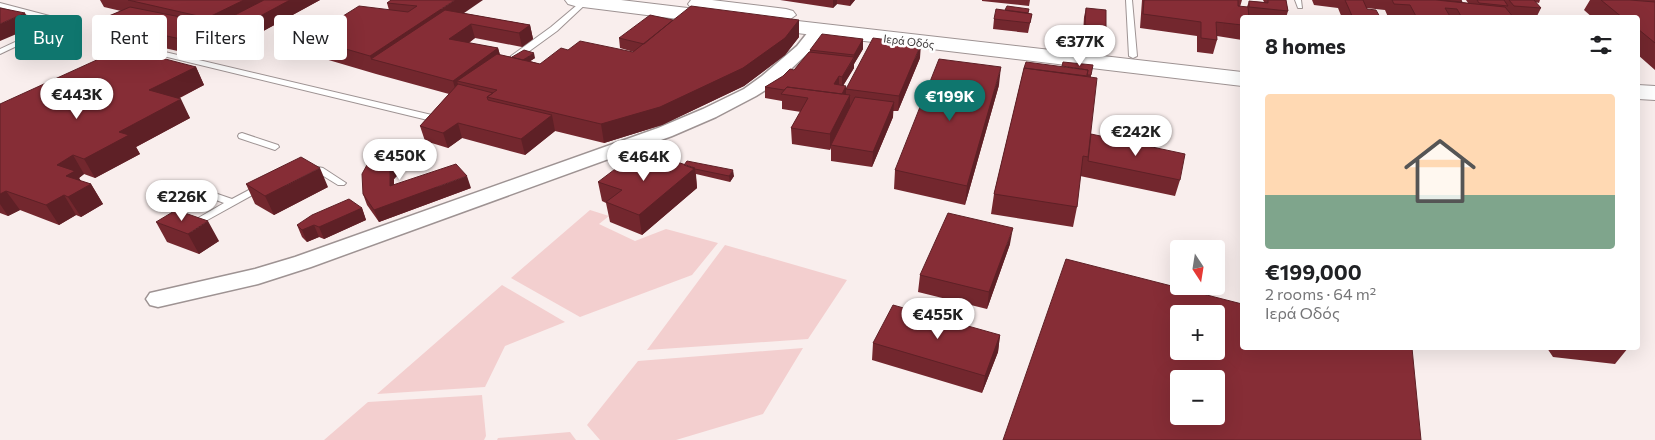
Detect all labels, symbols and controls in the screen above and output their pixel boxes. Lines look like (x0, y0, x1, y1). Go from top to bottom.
chip: Buy (15, 15, 82, 60)
chip: Rent (92, 15, 167, 60)
chip: Filters (177, 15, 264, 60)
chip: New (274, 15, 347, 60)
pin: €377K (1045, 24, 1115, 67)
street label: Ιερά Οδός (883, 31, 935, 51)
text: €377K (1055, 31, 1105, 50)
icon: filters (1587, 31, 1615, 59)
text: 8 homes (1265, 33, 1346, 58)
pin: €443K (42, 78, 112, 120)
pin: €199K (915, 80, 985, 122)
text: €443K (51, 84, 103, 103)
text: €199K (925, 86, 975, 105)
pin: €242K (1101, 114, 1171, 157)
text: €242K (1111, 121, 1161, 140)
icon: home (1395, 126, 1485, 216)
pin: €450K (365, 138, 435, 181)
pin: €464K (609, 140, 679, 182)
text: €450K (374, 145, 426, 164)
text: €464K (618, 146, 670, 165)
pin: €226K (147, 180, 217, 222)
text: €226K (157, 186, 207, 205)
north arrow (1170, 240, 1225, 295)
map controls (1170, 240, 1225, 425)
text: €199,000 (1265, 259, 1362, 284)
text: 2 rooms · 64 m² (1265, 284, 1376, 303)
pin: €455K (903, 298, 973, 340)
text: Ιερά Οδός (1265, 303, 1340, 322)
text: €455K (913, 304, 963, 323)
button: + (1170, 305, 1225, 360)
button: − (1170, 370, 1225, 425)

